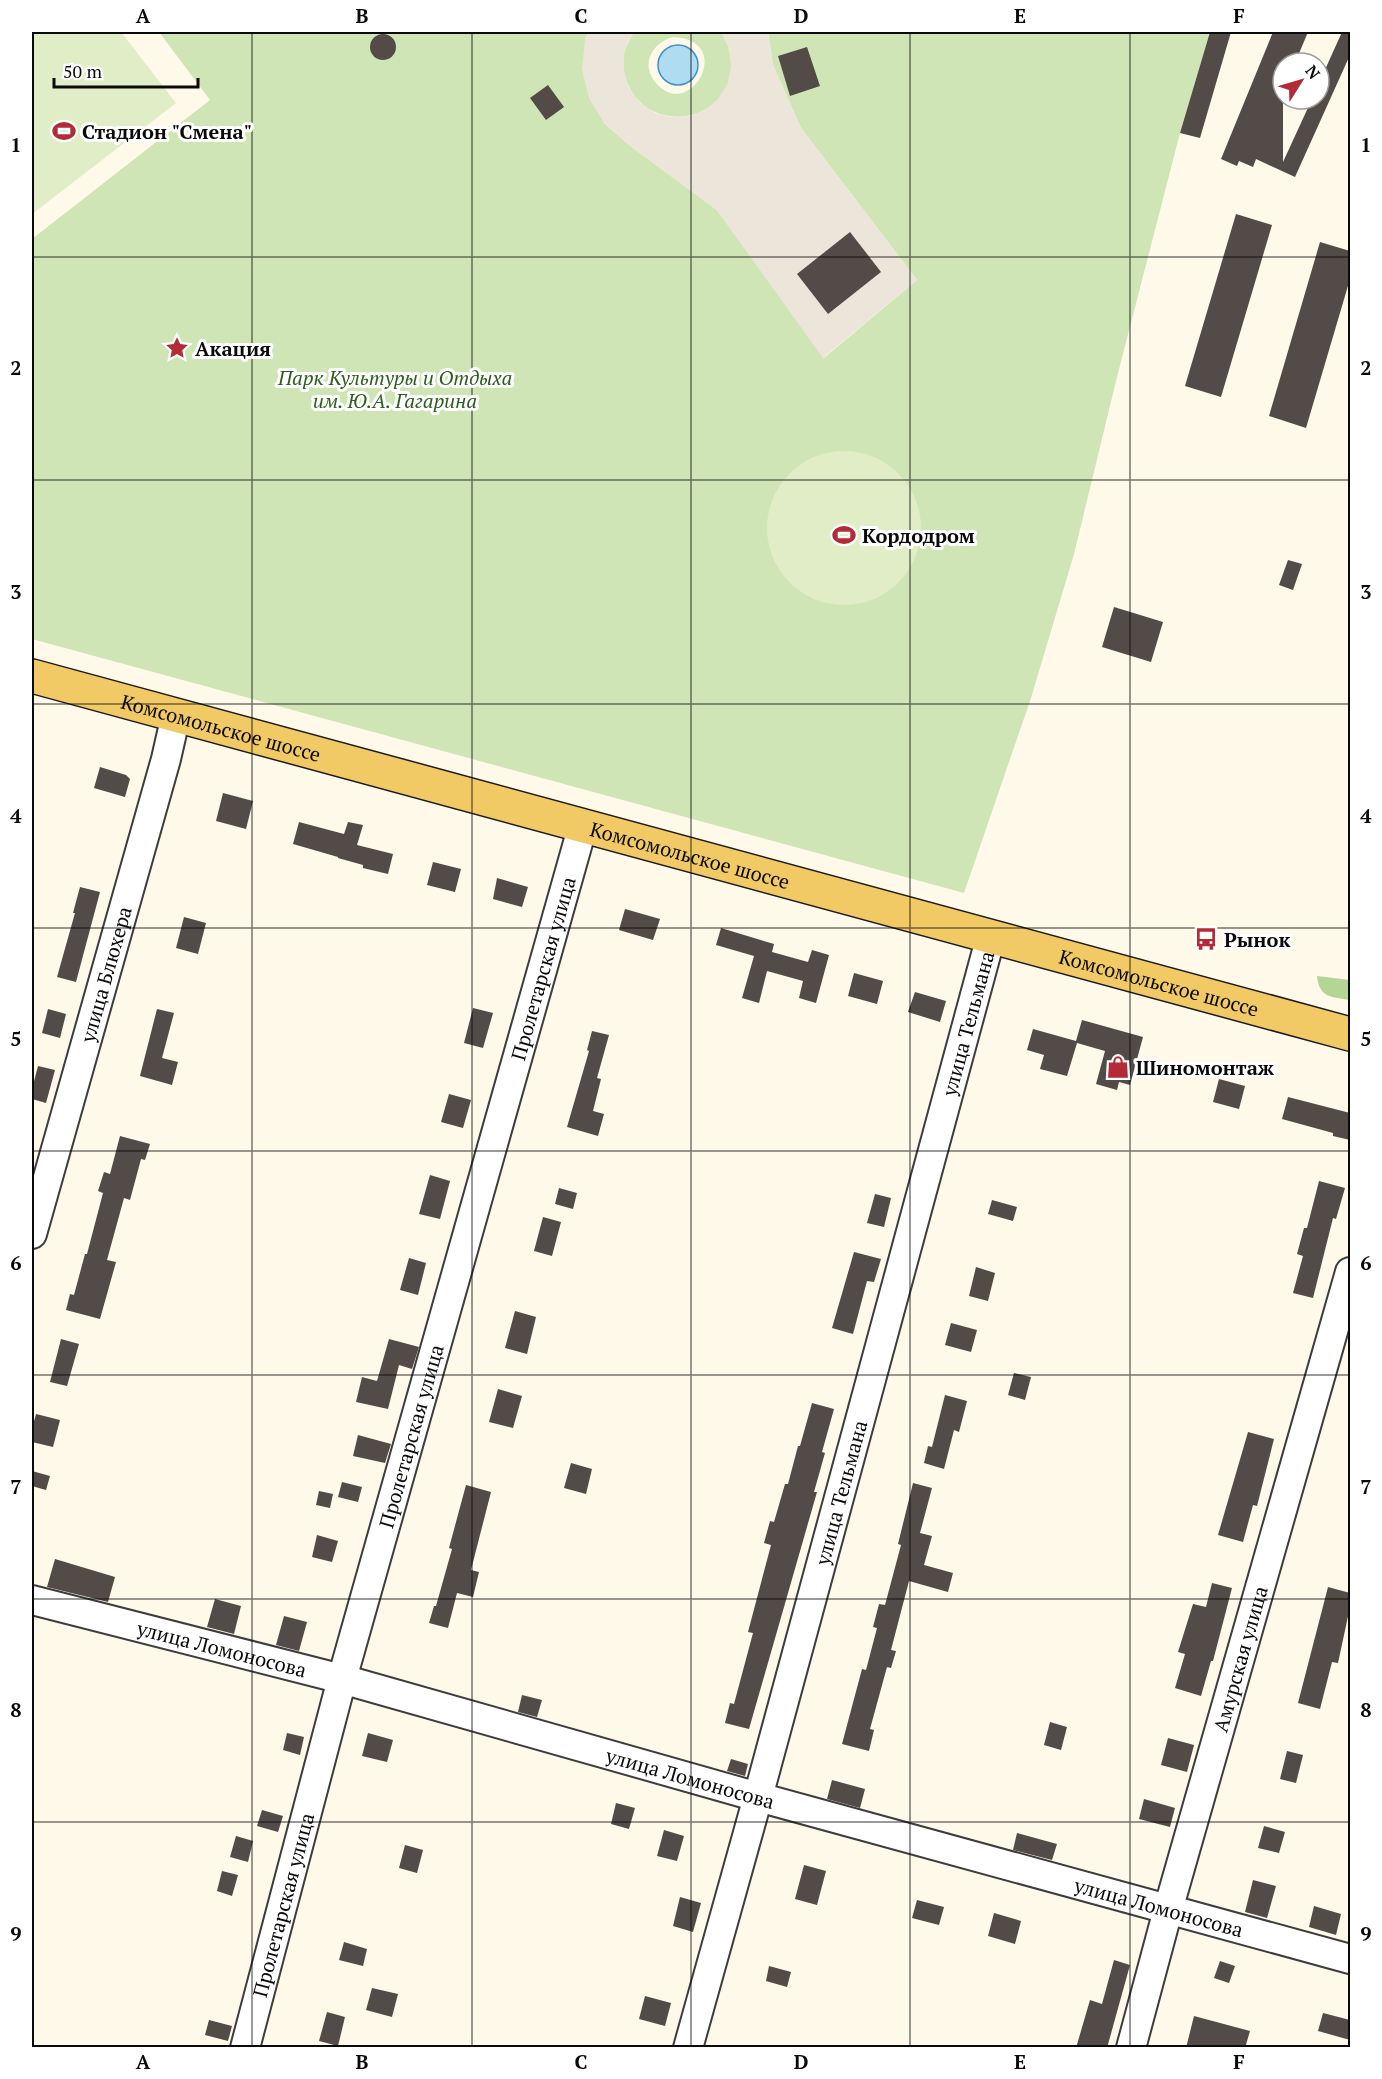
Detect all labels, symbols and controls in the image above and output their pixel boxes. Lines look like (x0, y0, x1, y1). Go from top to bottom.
text: A (136, 2, 151, 29)
text: B (356, 2, 369, 29)
text: C (574, 2, 588, 29)
text: D (794, 2, 808, 29)
text: E (1014, 2, 1026, 29)
text: F (1233, 2, 1245, 29)
scale bar (54, 51, 198, 89)
north arrow (1271, 51, 1331, 111)
text: 50 m (63, 59, 103, 83)
text: N (1301, 61, 1325, 83)
sports icon: Стадион "Смена" (51, 118, 77, 144)
place label: Стадион "Смена" (82, 118, 252, 145)
text: 1 (10, 131, 22, 158)
text: 1 (1360, 131, 1372, 158)
place icon: Акация (164, 335, 190, 361)
place label: Акация (195, 335, 271, 362)
text: 2 (10, 354, 22, 381)
text: 2 (1360, 354, 1372, 381)
park label: Парк Культуры и Отдыха им. Ю.А. Гагарина (277, 364, 512, 414)
sports icon: Кордодром (831, 522, 857, 548)
place label: Кордодром (862, 522, 975, 549)
text: 3 (10, 578, 22, 605)
text: 3 (1360, 578, 1372, 605)
street label: Комсомольское шоссе (118, 687, 324, 767)
text: 4 (10, 802, 22, 829)
text: 4 (1360, 802, 1372, 829)
street label: Комсомольское шоссе (587, 815, 793, 895)
street label: Пролетарская улица (504, 873, 581, 1063)
street label: улица Блюхера (73, 903, 137, 1046)
bus stop icon: Рынок (1193, 926, 1219, 952)
place label: Рынок (1224, 926, 1290, 953)
street label: Комсомольское шоссе (1056, 942, 1262, 1022)
street label: улица Тельмана (935, 948, 1000, 1100)
text: 5 (10, 1025, 22, 1052)
text: 5 (1360, 1025, 1372, 1052)
shop icon: Шиномонтаж (1105, 1054, 1131, 1080)
place label: Шиномонтаж (1136, 1054, 1275, 1081)
text: 6 (10, 1249, 22, 1276)
text: 6 (1360, 1249, 1372, 1276)
street label: Пролетарская улица (372, 1341, 449, 1531)
street label: улица Тельмана (808, 1417, 873, 1569)
text: 7 (10, 1473, 22, 1500)
text: 7 (1360, 1473, 1372, 1500)
street label: Амурская улица (1206, 1583, 1273, 1735)
street label: улица Ломоносова (133, 1614, 310, 1683)
text: 8 (10, 1696, 22, 1723)
text: 8 (1360, 1696, 1372, 1723)
street label: улица Ломоносова (602, 1741, 778, 1814)
street label: Пролетарская улица (245, 1810, 320, 2000)
street label: улица Ломоносова (1071, 1870, 1246, 1943)
text: 9 (10, 1920, 22, 1947)
text: 9 (1360, 1920, 1372, 1947)
text: A (136, 2048, 151, 2075)
text: B (356, 2048, 369, 2075)
text: C (574, 2048, 588, 2075)
text: D (794, 2048, 808, 2075)
text: E (1014, 2048, 1026, 2075)
text: F (1233, 2048, 1245, 2075)

